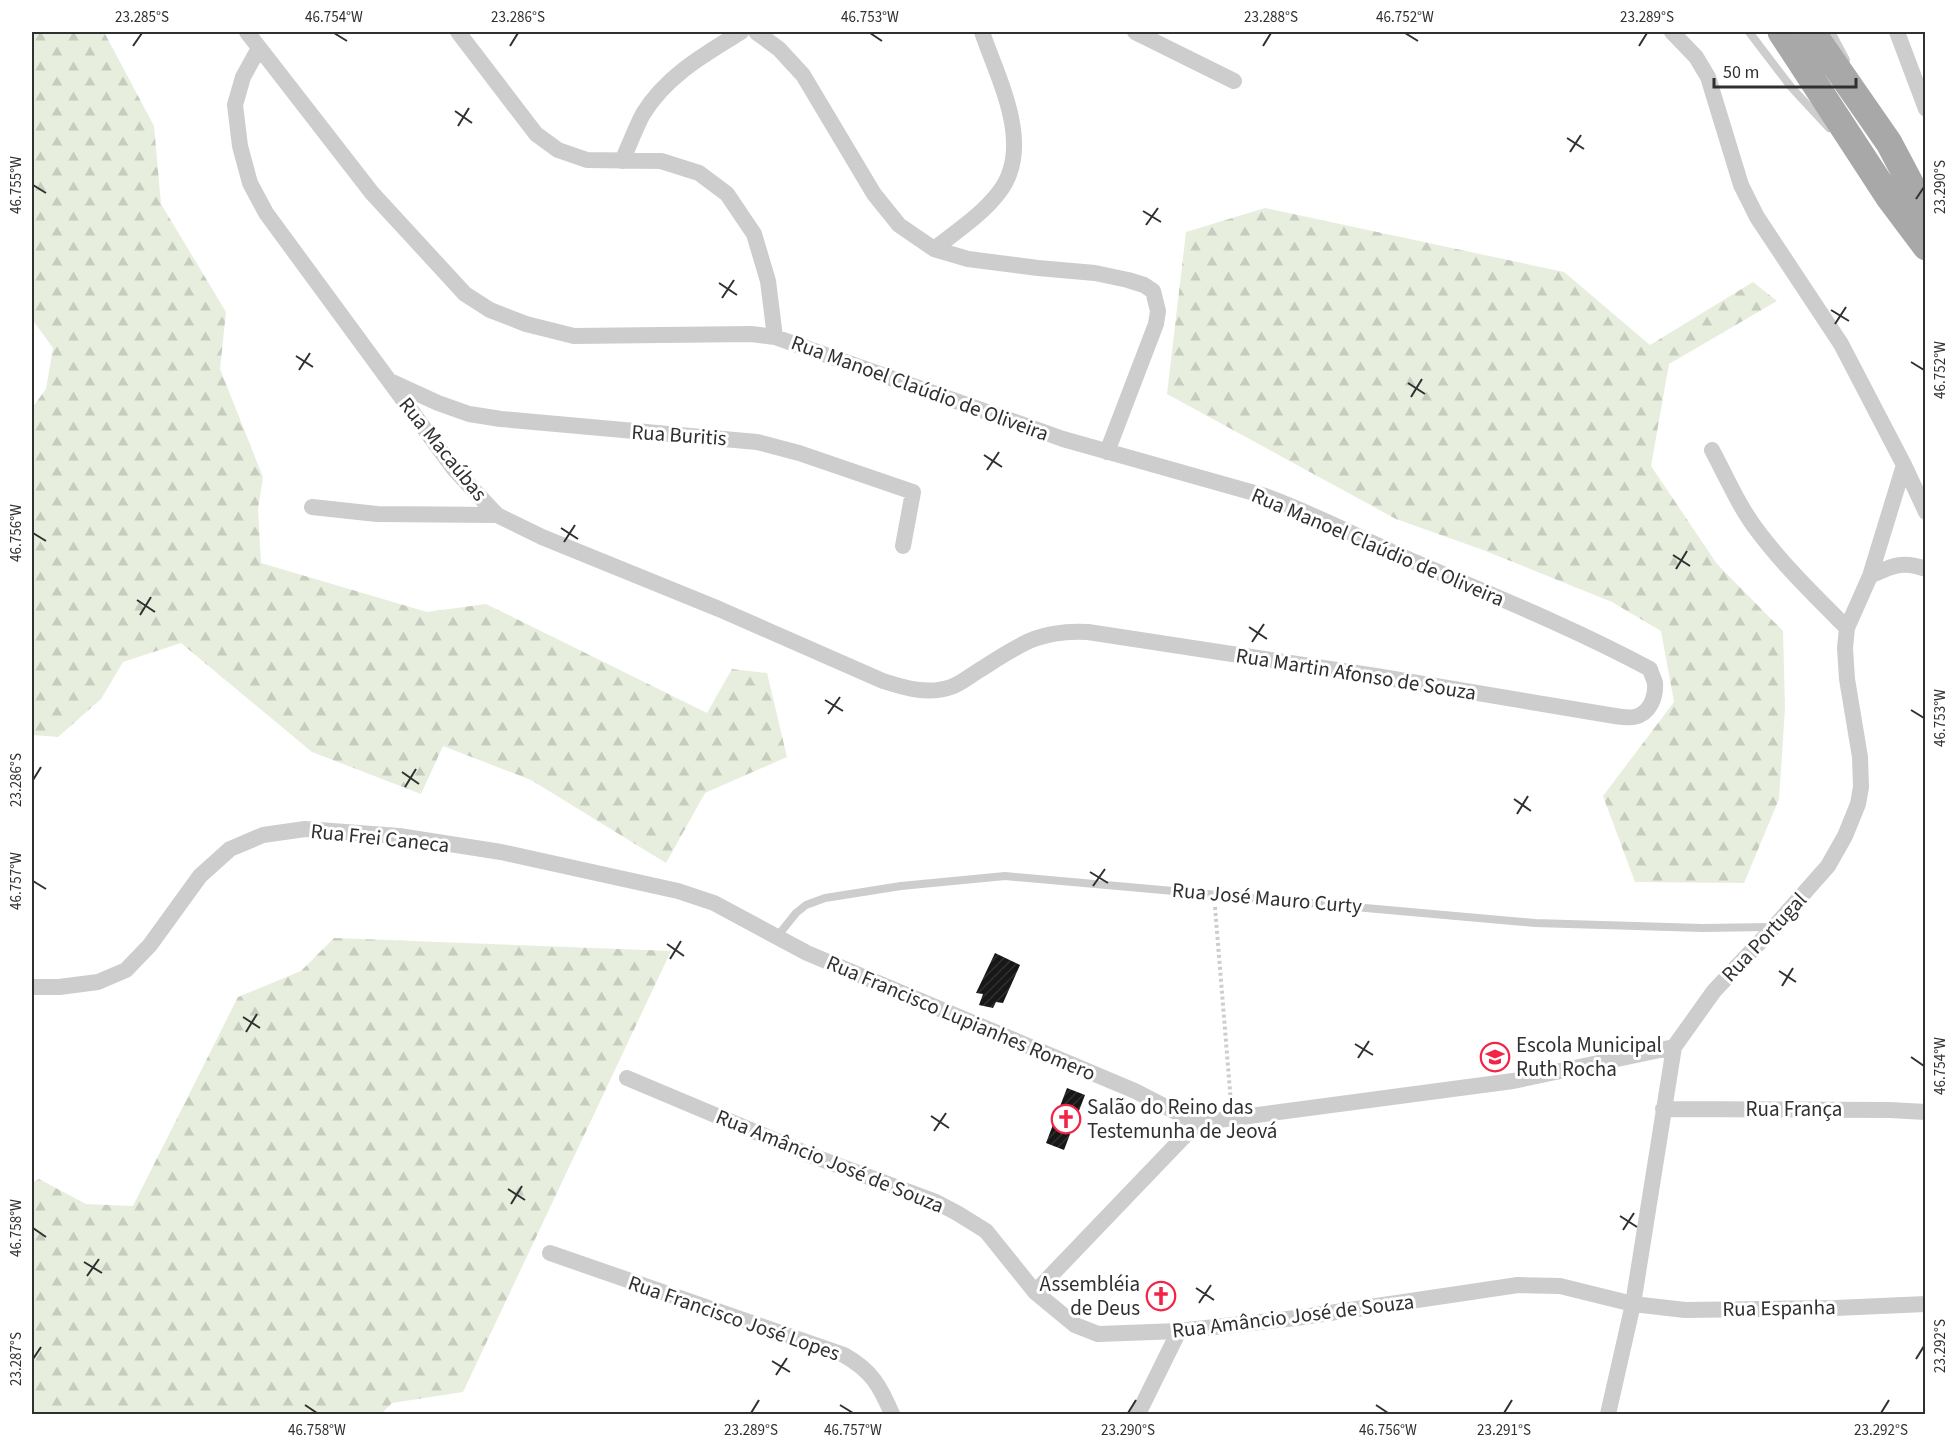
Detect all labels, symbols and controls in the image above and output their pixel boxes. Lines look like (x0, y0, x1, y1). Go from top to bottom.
text: 23.285°S (115, 7, 169, 28)
text: 46.754°W (305, 7, 363, 28)
text: 23.286°S (491, 7, 545, 28)
text: 46.753°W (841, 7, 899, 28)
text: 23.288°S (1244, 7, 1298, 28)
text: 46.752°W (1376, 7, 1434, 28)
text: 23.289°S (1620, 7, 1674, 28)
scale bar (1714, 51, 1856, 89)
text: 50 m (1723, 60, 1759, 85)
text: 46.755°W (6, 156, 27, 214)
text: 23.290°S (1930, 160, 1951, 214)
street label: Rua Manoel Claúdio de Oliveira (787, 327, 1053, 449)
text: 46.752°W (1930, 341, 1951, 399)
street label: Rua Macaúbas (392, 391, 494, 508)
street label: Rua Buritis (630, 417, 728, 453)
street label: Rua Manoel Claúdio de Oliveira (1247, 480, 1509, 614)
text: 46.756°W (6, 504, 27, 562)
street label: Rua Martin Afonso de Souza (1234, 640, 1478, 708)
text: 46.753°W (1930, 689, 1951, 747)
text: 23.286°S (6, 753, 27, 807)
street label: Rua Frei Caneca (309, 816, 451, 860)
text: 46.757°W (6, 852, 27, 910)
street label: Rua José Mauro Curty (1171, 875, 1363, 921)
street label: Rua Portugal (1715, 885, 1813, 989)
street label: Rua Francisco Lupianhes Romero (822, 948, 1100, 1088)
place label: Escola Municipal Ruth Rocha (1516, 1030, 1662, 1084)
text: 46.754°W (1930, 1037, 1951, 1095)
school or university icon: Escola Municipal Ruth Rocha (1479, 1041, 1511, 1073)
place label: Salão do Reino das Testemunha de Jeová (1087, 1092, 1277, 1146)
street label: Rua França (1746, 1094, 1842, 1124)
street label: Rua Amâncio José de Souza (711, 1101, 949, 1221)
church icon: Salão do Reino das Testemunha de Jeová (1050, 1103, 1082, 1135)
text: 46.758°W (6, 1199, 27, 1257)
street label: Rua Francisco José Lopes (624, 1268, 844, 1368)
place label: Assembléia de Deus (1040, 1269, 1140, 1323)
church icon: Assembléia de Deus (1145, 1280, 1177, 1312)
street label: Rua Amâncio José de Souza (1170, 1286, 1416, 1346)
street label: Rua Espanha (1722, 1292, 1836, 1324)
text: 23.292°S (1930, 1319, 1951, 1373)
text: 23.287°S (6, 1332, 27, 1386)
text: 46.758°W (288, 1420, 346, 1441)
text: 23.289°S (724, 1420, 778, 1441)
text: 46.757°W (824, 1420, 882, 1441)
text: 23.290°S (1101, 1420, 1155, 1441)
text: 46.756°W (1359, 1420, 1417, 1441)
text: 23.291°S (1477, 1420, 1531, 1441)
text: 23.292°S (1854, 1420, 1908, 1441)

